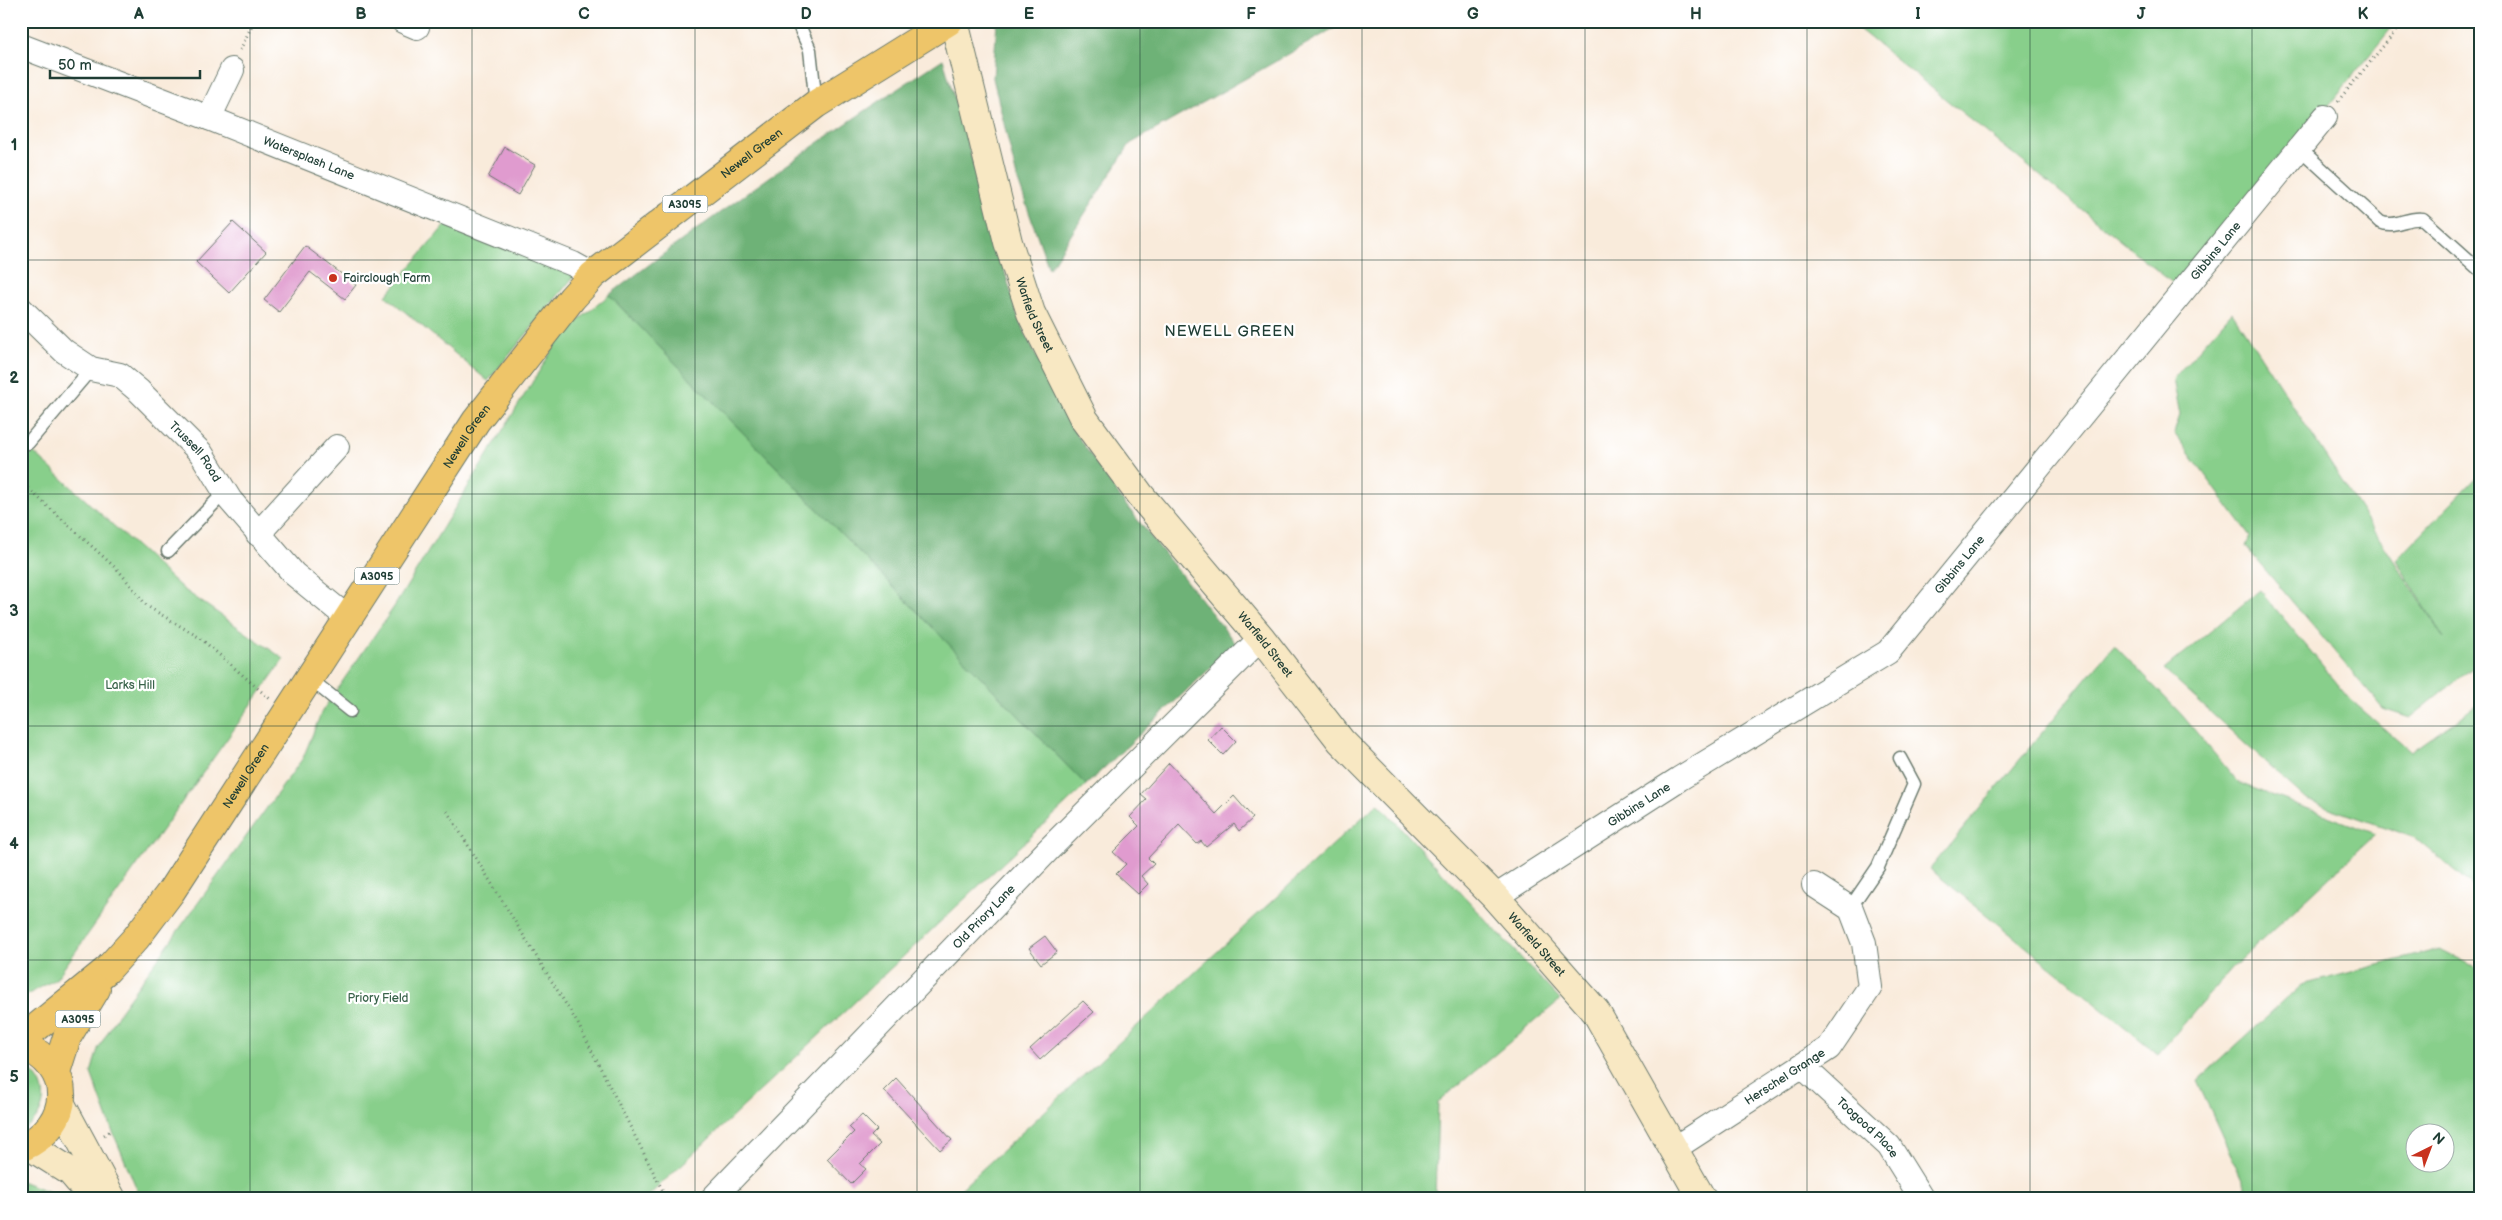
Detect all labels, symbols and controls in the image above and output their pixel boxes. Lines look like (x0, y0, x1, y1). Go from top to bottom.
text: A (133, 5, 144, 24)
text: B (355, 5, 367, 24)
text: C (578, 5, 590, 24)
text: D (800, 5, 812, 24)
text: E (1024, 5, 1034, 24)
text: F (1246, 5, 1256, 24)
text: G (1467, 5, 1479, 24)
text: H (1690, 5, 1702, 24)
text: I (1915, 5, 1921, 24)
text: J (2137, 5, 2146, 24)
text: K (2358, 5, 2369, 24)
scale bar (50, 48, 200, 80)
text: 50 m (58, 56, 92, 75)
street label: Newell Green (718, 125, 786, 182)
street label: Watersplash Lane (261, 133, 357, 184)
text: 1 (11, 136, 17, 155)
road number: A3095 (662, 195, 708, 212)
street label: Gibbins Lane (2188, 219, 2244, 284)
place label: Fairclough Farm (343, 271, 431, 286)
marker: Fairclough Farm (327, 272, 339, 284)
street label: Warfield Street (1012, 276, 1057, 355)
district label: NEWELL GREEN (1165, 322, 1295, 341)
text: 2 (9, 369, 19, 388)
street label: Newell Green (440, 402, 494, 471)
street label: Trussell Road (166, 418, 224, 485)
street label: Gibbins Lane (1931, 533, 1988, 597)
road number: A3095 (354, 568, 400, 584)
text: 3 (9, 602, 19, 621)
street label: Warfield Street (1234, 609, 1296, 681)
park label: Larks Hill (105, 678, 155, 693)
street label: Newell Green (220, 741, 273, 811)
street label: Gibbins Lane (1605, 780, 1673, 831)
text: 4 (9, 835, 19, 854)
street label: Old Priory Lane (950, 882, 1019, 952)
street label: Warfield Street (1504, 910, 1568, 980)
park label: Priory Field (348, 991, 409, 1006)
road number: A3095 (56, 1011, 100, 1028)
street label: Herschel Grange (1742, 1045, 1828, 1109)
text: 5 (9, 1068, 19, 1087)
street label: Toogood Place (1833, 1094, 1901, 1161)
north arrow (2404, 1122, 2454, 1172)
text: N (2429, 1129, 2448, 1149)

